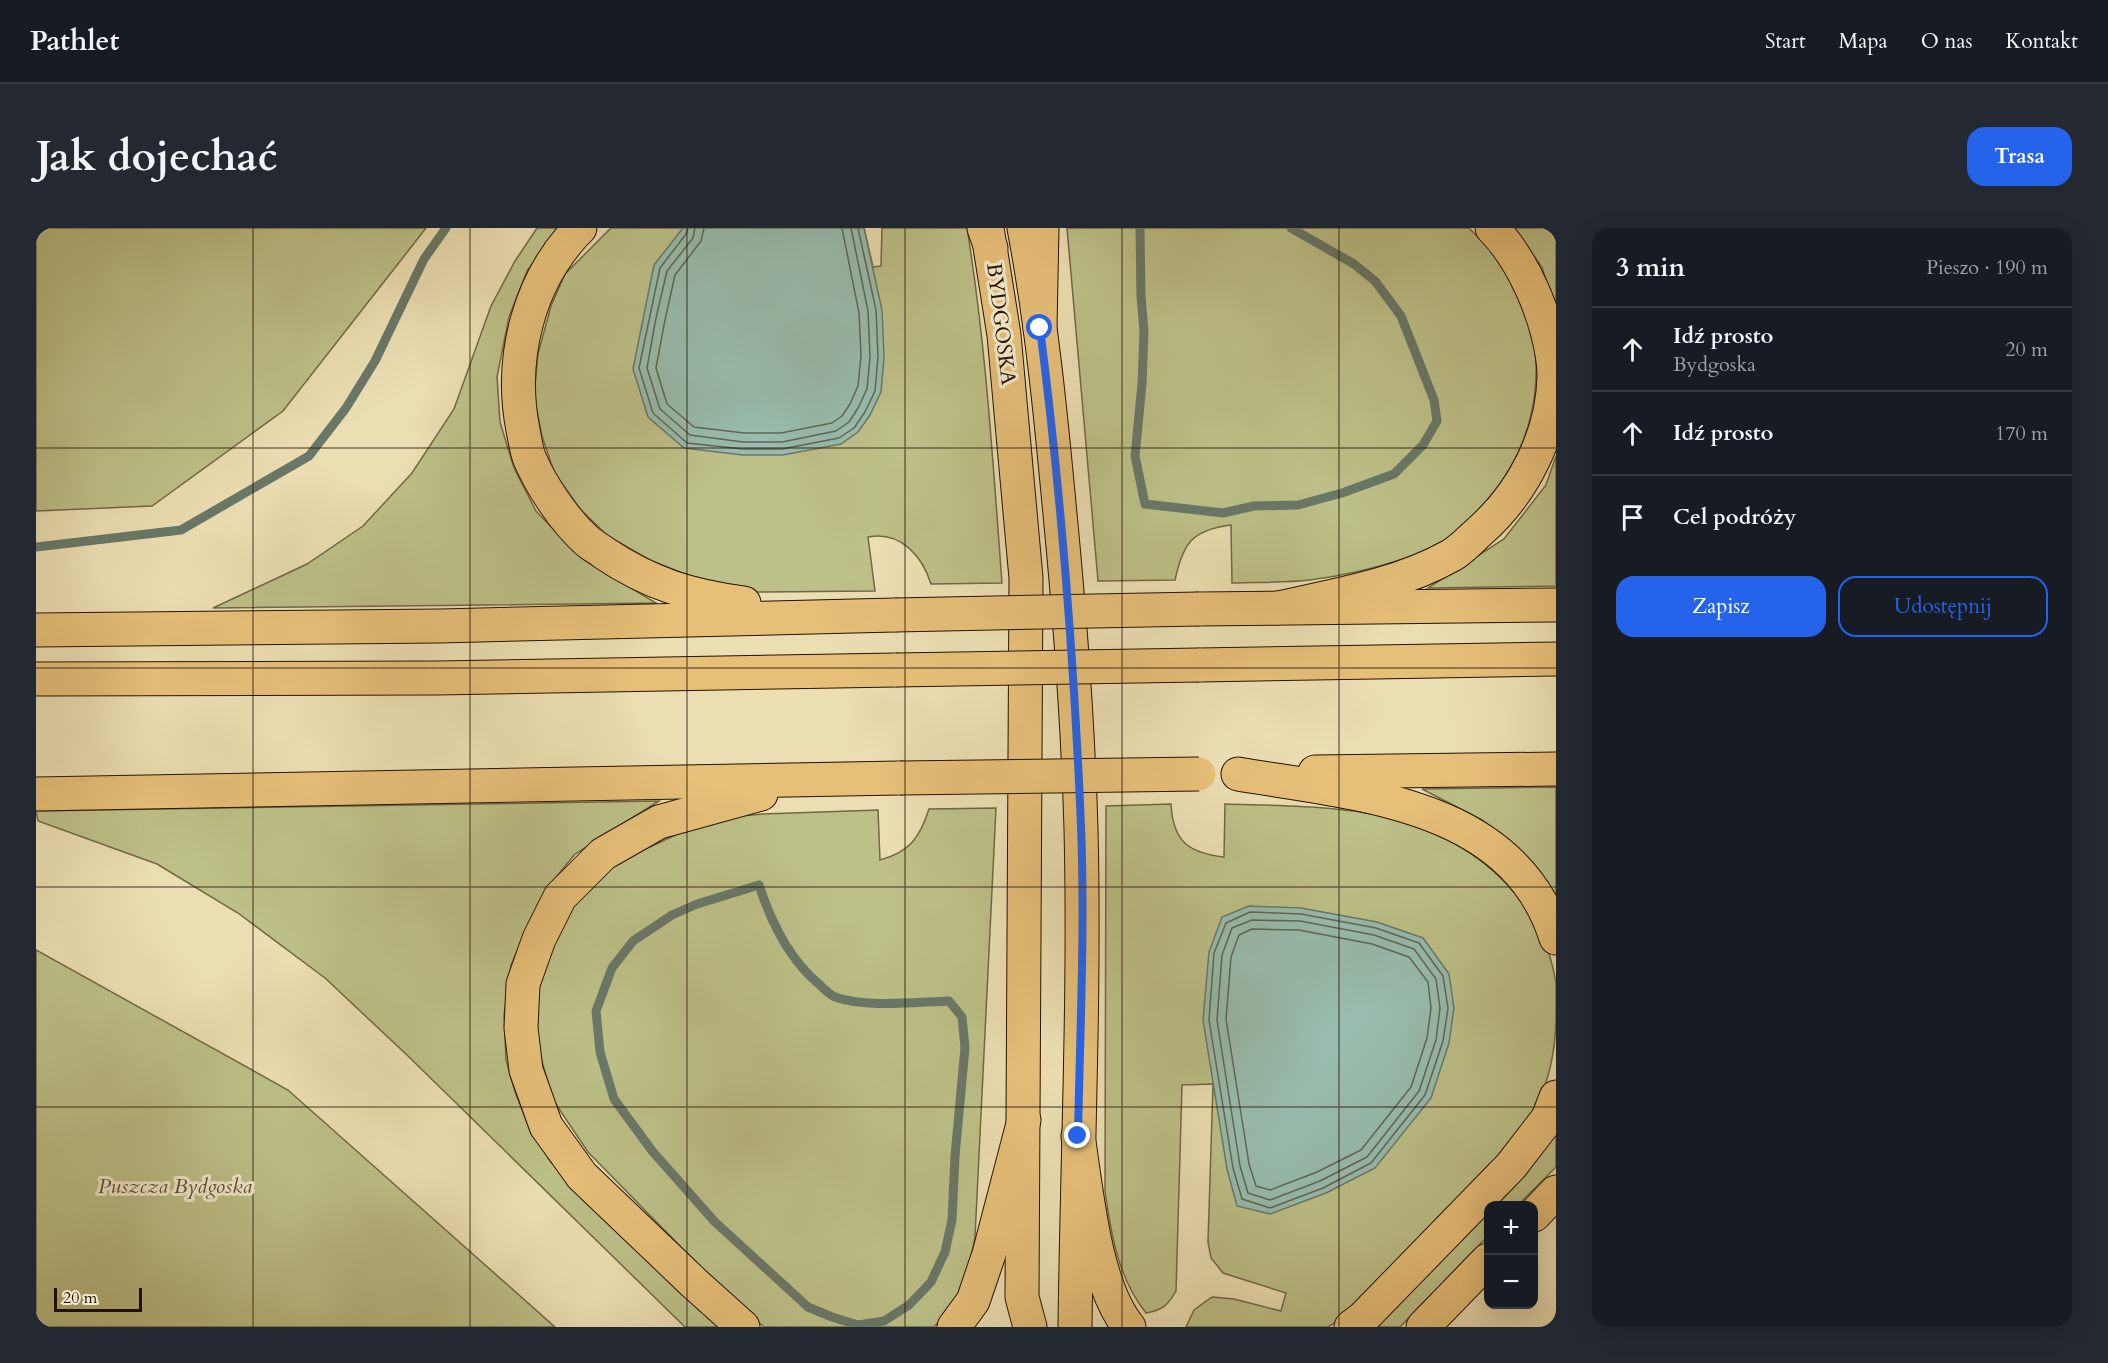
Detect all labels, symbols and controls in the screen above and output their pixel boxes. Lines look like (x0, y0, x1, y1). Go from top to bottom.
text: Pathlet (30, 22, 119, 60)
text: Start (1765, 27, 1806, 56)
text: Mapa (1839, 27, 1888, 56)
text: O nas (1921, 27, 1973, 56)
text: Kontakt (2006, 27, 2078, 56)
button: Trasa (1967, 127, 2072, 186)
text: Jak dojechać (36, 128, 278, 185)
text: 3 min (1616, 250, 1685, 285)
text: Pieszo · 190 m (1926, 254, 2048, 281)
street label: BYDGOSKA (979, 261, 1023, 387)
route start (1026, 314, 1052, 340)
text: Idź prosto (1673, 321, 1773, 351)
icon: ahead (1616, 333, 1649, 366)
text: 20 m (2005, 336, 2048, 363)
text: Bydgoska (1673, 351, 1756, 378)
icon: ahead (1616, 417, 1649, 450)
text: Idź prosto (1673, 418, 1773, 448)
text: 170 m (1995, 420, 2048, 447)
icon: arrive (1616, 501, 1649, 534)
text: Cel podróży (1673, 502, 1796, 532)
button: Zapisz (1616, 576, 1826, 637)
button: Udostępnij (1838, 576, 2048, 637)
route end (1064, 1122, 1090, 1148)
park label: Puszcza Bydgoska (98, 1172, 252, 1201)
map controls (1484, 1201, 1538, 1309)
button: + (1484, 1201, 1538, 1255)
button: − (1484, 1255, 1538, 1309)
scale bar (54, 1285, 142, 1312)
text: 20 m (63, 1287, 97, 1309)

